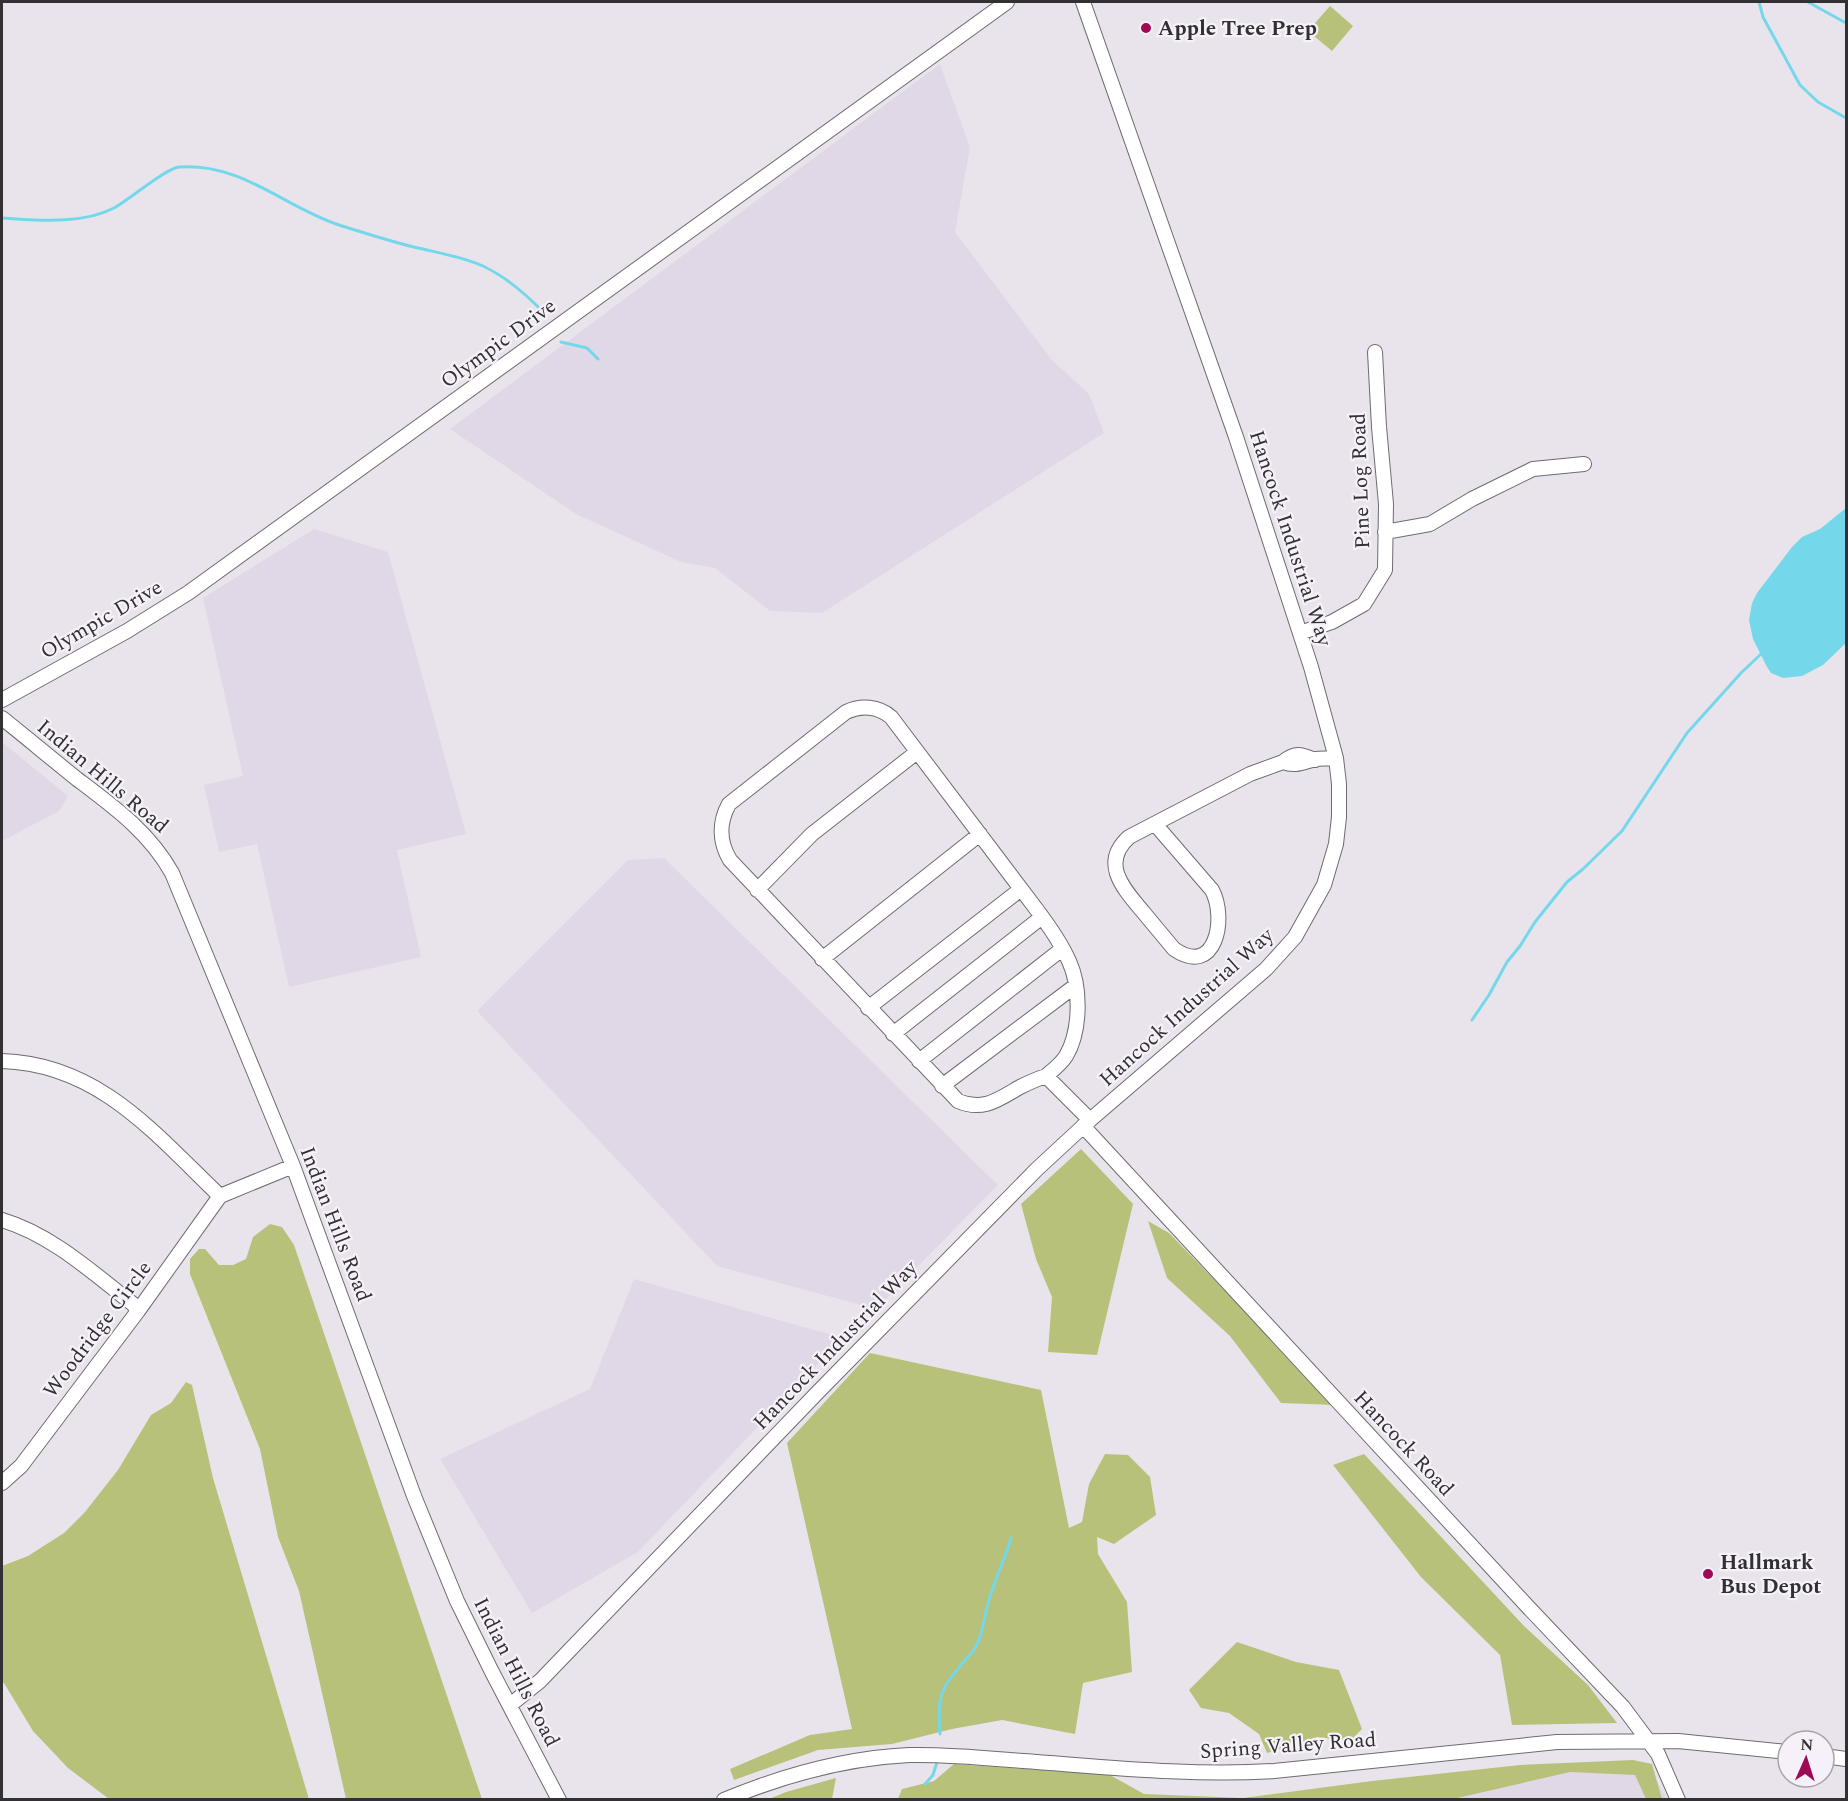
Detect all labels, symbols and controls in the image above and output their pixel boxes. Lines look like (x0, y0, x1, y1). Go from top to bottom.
place label: Apple Tree Prep (1158, 13, 1317, 45)
marker: Apple Tree Prep (1139, 21, 1153, 35)
street label: Olympic Drive (434, 291, 563, 397)
street label: Pine Log Road (1343, 412, 1379, 550)
street label: Hancock Industrial Way (1240, 426, 1340, 651)
street label: Olympic Drive (34, 572, 169, 668)
street label: Indian Hills Road (29, 712, 175, 842)
street label: Hancock Industrial Way (1092, 920, 1282, 1095)
street label: Indian Hills Road (291, 1142, 379, 1307)
street label: Hancock Industrial Way (746, 1253, 926, 1438)
street label: Woodridge Circle (35, 1254, 160, 1405)
street label: Hancock Road (1345, 1383, 1461, 1504)
place label: Hallmark Bus Depot (1720, 1547, 1821, 1603)
marker: Hallmark Bus Depot (1701, 1567, 1715, 1581)
street label: Indian Hills Road (465, 1592, 568, 1753)
street label: Spring Valley Road (1199, 1724, 1377, 1768)
north arrow (1776, 1729, 1836, 1789)
text: N (1800, 1733, 1814, 1757)

